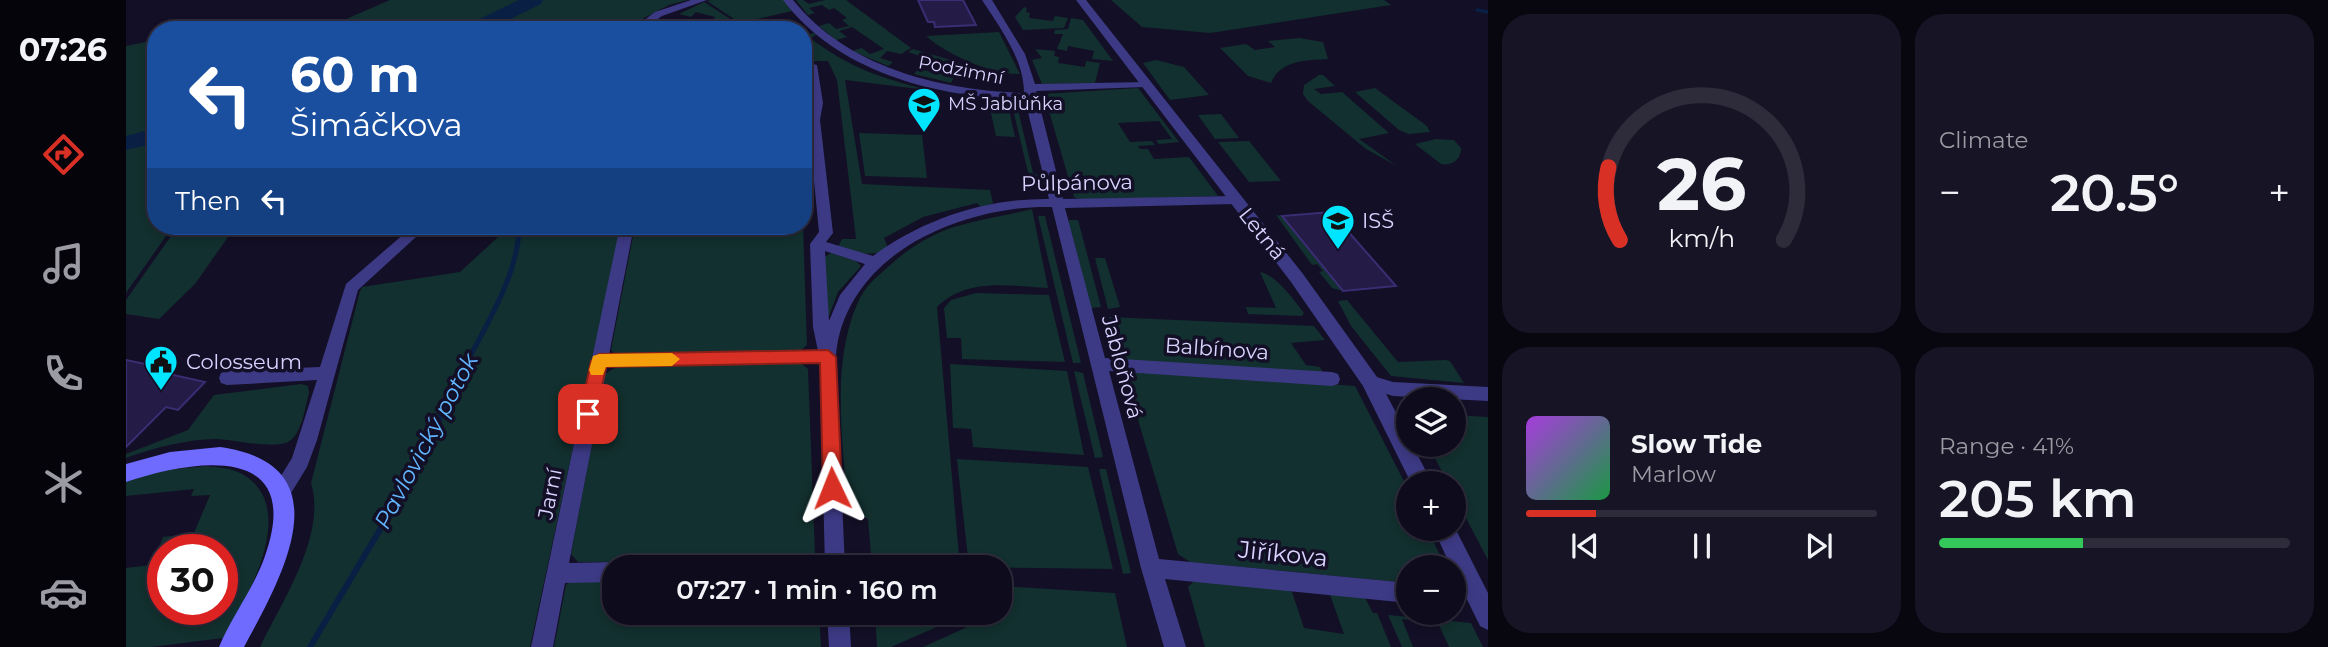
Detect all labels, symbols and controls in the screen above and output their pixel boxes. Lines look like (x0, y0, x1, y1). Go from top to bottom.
text: 07:26 (19, 30, 107, 69)
text: 60 m (290, 45, 420, 104)
icon: left (175, 49, 266, 140)
street label: Podzimní (917, 51, 1007, 89)
school or university icon: MŠ Jablůňka (905, 85, 943, 134)
place label: MŠ Jablůňka (948, 93, 1063, 115)
text: Šimáčkova (290, 105, 463, 144)
text: Climate (1939, 126, 2028, 154)
icon: directions (39, 130, 88, 179)
text: 26 (1657, 140, 1746, 228)
text: 20.5° (2050, 161, 2179, 224)
street label: Půlpánova (1021, 169, 1133, 196)
text: − (1939, 169, 1961, 216)
text: + (2268, 169, 2290, 216)
icon: left (255, 182, 293, 220)
text: Then (175, 185, 241, 217)
street label: Letná (1234, 202, 1291, 265)
school or university icon: ISŠ (1319, 202, 1357, 251)
place label: ISŠ (1362, 208, 1394, 233)
text: km/h (1668, 222, 1735, 252)
icon: music (39, 239, 88, 288)
street label: Jabloňová (1096, 311, 1148, 421)
street label: Balbínova (1164, 332, 1270, 365)
public building icon: Colosseum (142, 343, 180, 392)
water label: Pavlovický potok (368, 347, 485, 533)
icon: phone (39, 349, 88, 398)
place label: Colosseum (186, 349, 302, 374)
pin (558, 384, 618, 444)
map controls (1396, 387, 1466, 625)
button: layers (1396, 387, 1466, 457)
icon: arrive (569, 395, 607, 433)
text: Slow Tide (1631, 428, 1762, 460)
text: Range · 41% (1939, 432, 2074, 460)
position arrow (795, 451, 869, 525)
icon: climate (39, 458, 88, 507)
text: Marlow (1631, 460, 1716, 488)
street label: Jarní (532, 465, 567, 522)
text: 205 km (1939, 467, 2137, 530)
button: + (1396, 471, 1466, 541)
icon: previous (1566, 527, 1604, 565)
icon: pause (1683, 527, 1721, 565)
icon: next (1800, 527, 1838, 565)
speed limit sign: 30 (147, 534, 238, 625)
street label: Jiříkova (1236, 534, 1329, 573)
button: − (1396, 555, 1466, 625)
icon: car (39, 568, 88, 617)
text: 07:27 · 1 min · 160 m (676, 574, 938, 606)

